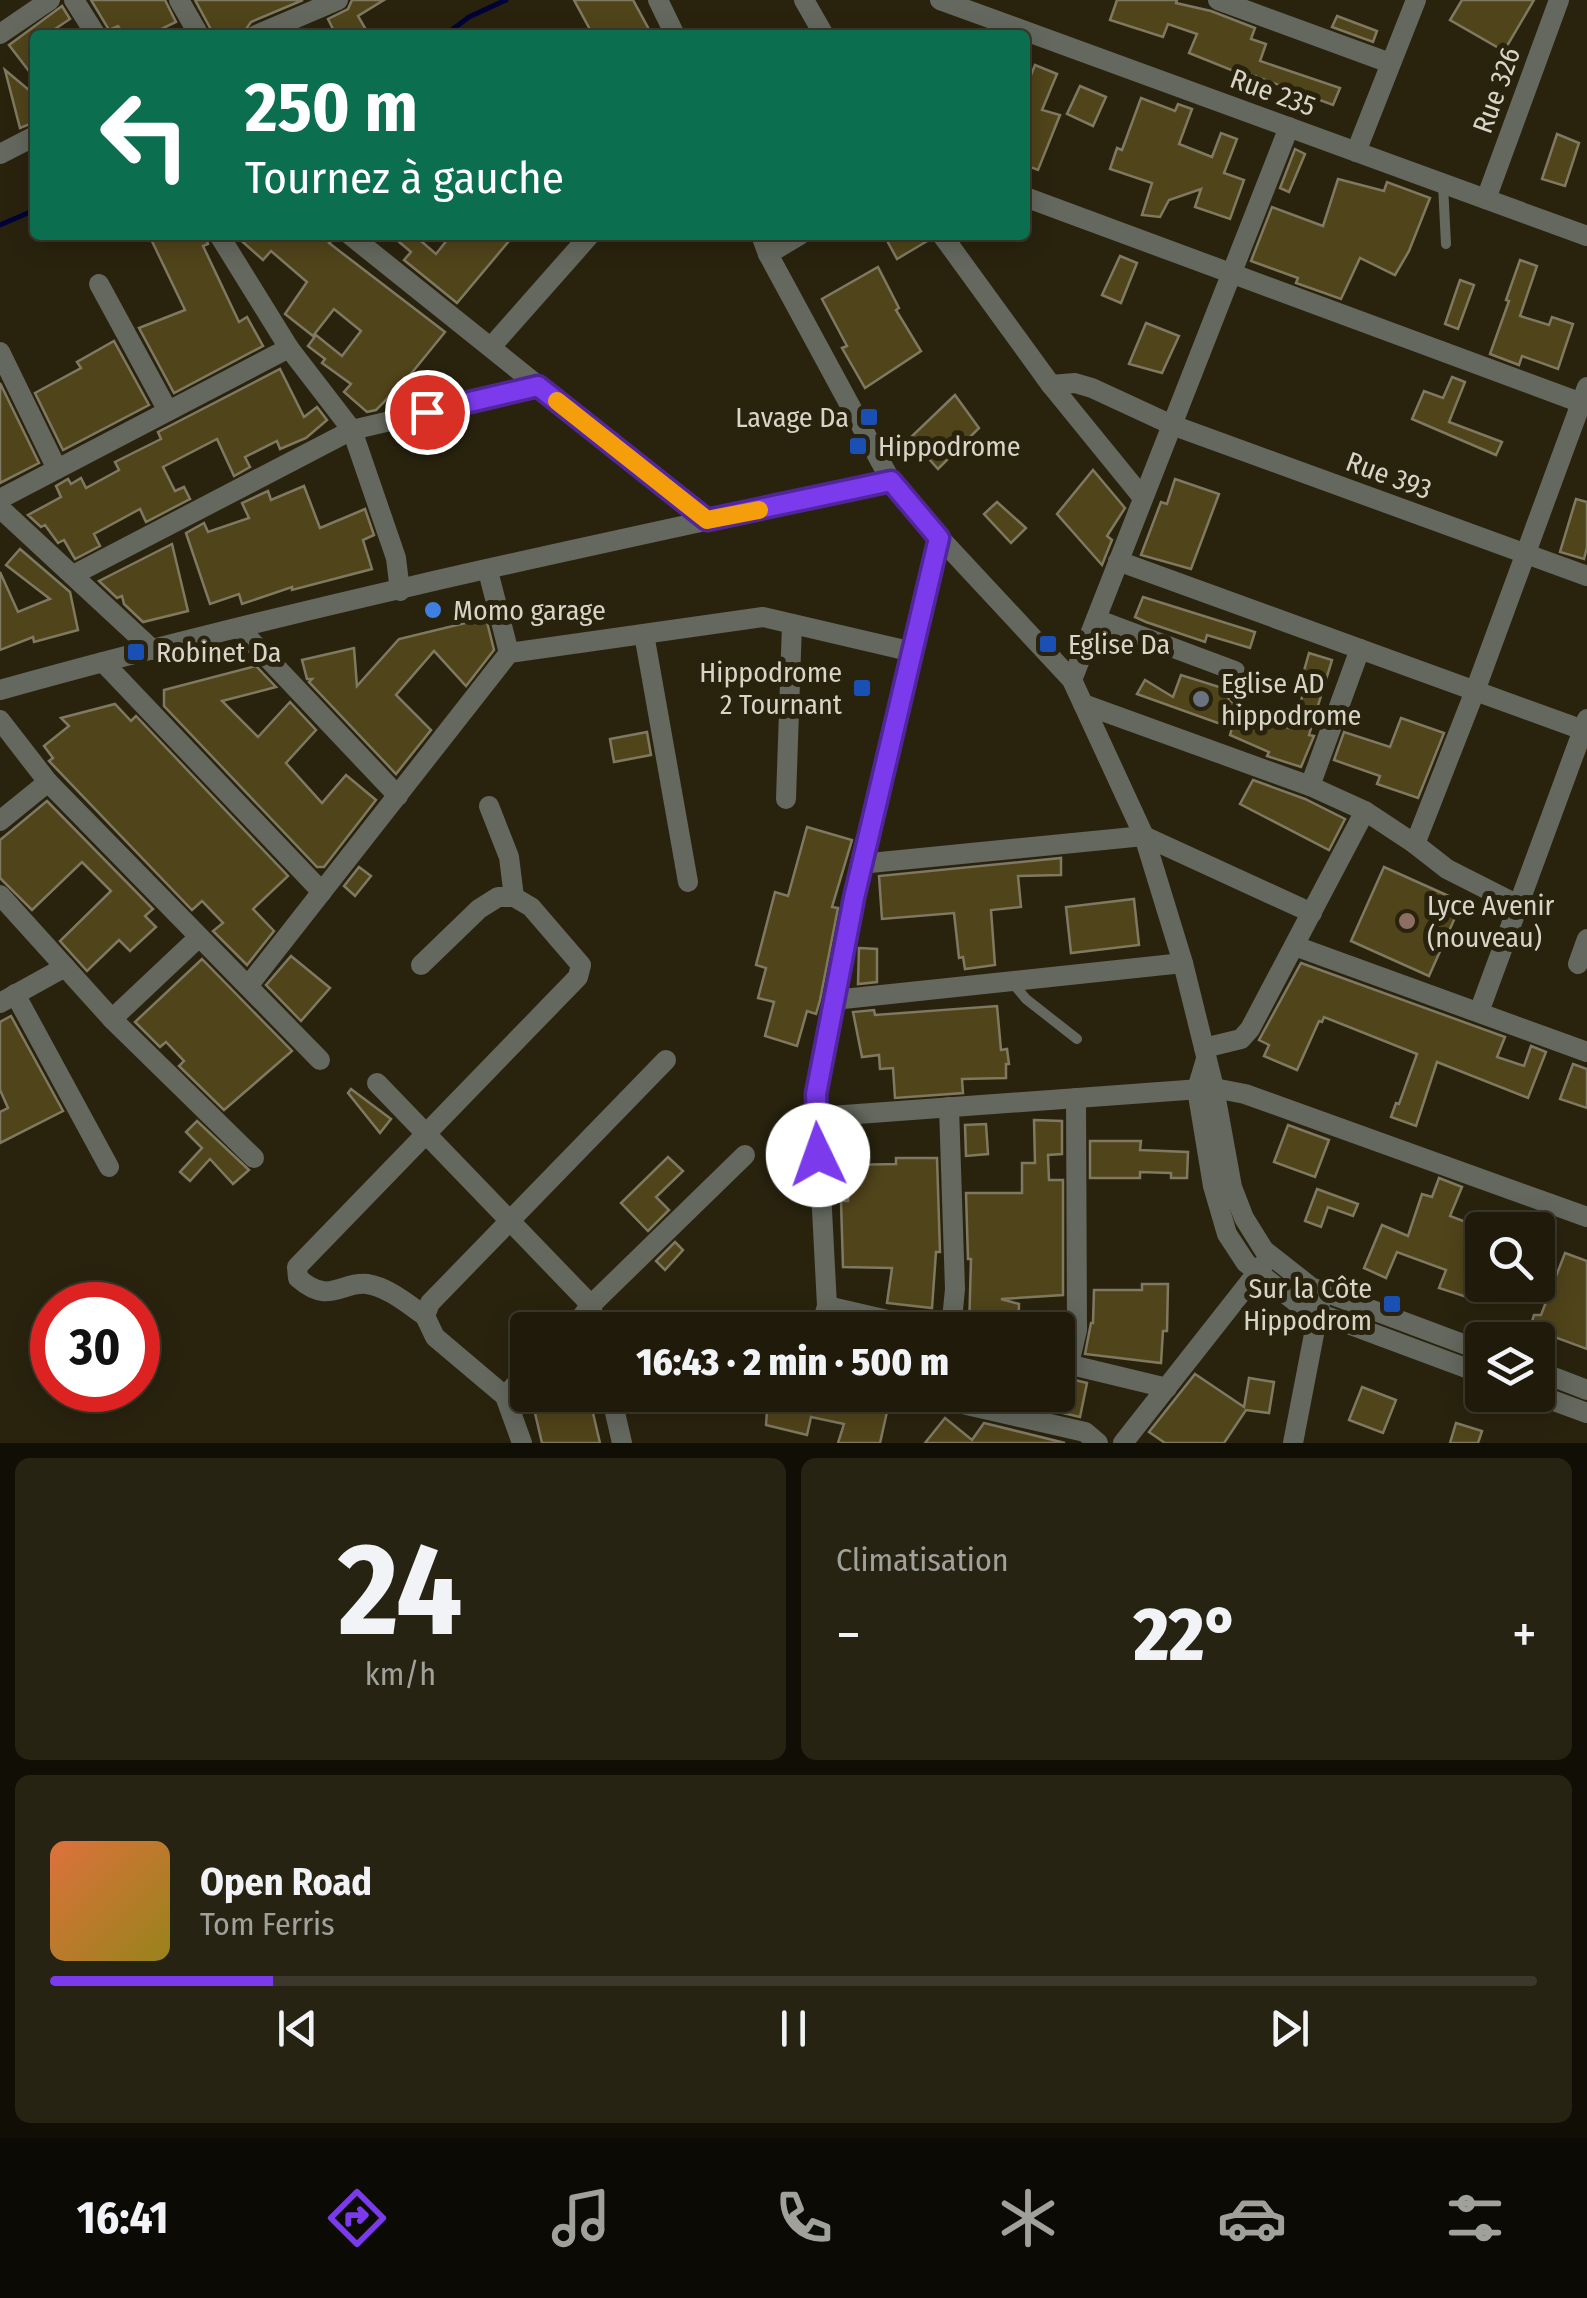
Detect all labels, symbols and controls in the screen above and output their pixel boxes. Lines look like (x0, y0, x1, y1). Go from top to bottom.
street label: Rue 326 (1466, 43, 1527, 138)
street label: Rue 235 (1226, 62, 1320, 123)
text: 250 m (245, 66, 418, 150)
icon: left (80, 70, 210, 200)
text: Tournez à gauche (245, 151, 564, 205)
pin (385, 370, 470, 455)
icon: arrive (400, 385, 455, 440)
place label: Lavage Da (735, 401, 849, 434)
marker: Lavage Da (858, 406, 880, 428)
place label: Hippodrome (878, 430, 1021, 463)
marker: Hippodrome (847, 435, 869, 457)
street label: Rue 393 (1342, 445, 1436, 506)
place label: Momo garage (453, 594, 606, 627)
marker: Momo garage (422, 599, 444, 621)
place label: Eglise Da (1068, 628, 1170, 661)
marker: Eglise Da (1037, 633, 1059, 655)
place label: Robinet Da (156, 636, 282, 669)
marker: Robinet Da (125, 641, 147, 663)
place label: Hippodrome 2 Tournant (699, 656, 843, 721)
place label: Eglise AD hippodrome (1221, 667, 1361, 732)
marker: Hippodrome 2 Tournant (851, 677, 873, 699)
marker: Eglise AD hippodrome (1190, 688, 1212, 710)
place label: Lyce Avenir (nouveau) (1427, 889, 1555, 954)
marker: Lyce Avenir (nouveau) (1396, 910, 1418, 932)
position arrow (766, 1103, 870, 1207)
map controls (1465, 1212, 1555, 1412)
button: search (1465, 1212, 1555, 1302)
place label: Sur la Côte Hippodrom (1243, 1272, 1372, 1337)
speed limit sign: 30 (30, 1282, 160, 1412)
marker: Sur la Côte Hippodrom (1381, 1293, 1403, 1315)
button: layers (1465, 1322, 1555, 1412)
text: 16:43 · 2 min · 500 m (636, 1339, 949, 1385)
text: 24 (338, 1512, 463, 1668)
text: Climatisation (836, 1541, 1009, 1579)
text: 22° (1134, 1590, 1239, 1680)
text: − (836, 1602, 861, 1668)
text: + (1512, 1602, 1537, 1668)
text: km/h (365, 1655, 436, 1693)
text: Open Road (200, 1859, 372, 1905)
text: Tom Ferris (200, 1905, 335, 1943)
icon: previous (270, 2001, 325, 2056)
icon: pause (766, 2001, 821, 2056)
icon: next (1262, 2001, 1317, 2056)
icon: directions (322, 2183, 392, 2253)
icon: music (546, 2183, 616, 2253)
icon: phone (769, 2183, 839, 2253)
icon: climate (993, 2183, 1063, 2253)
icon: car (1217, 2183, 1287, 2253)
icon: filters (1440, 2183, 1510, 2253)
text: 16:41 (77, 2191, 169, 2245)

